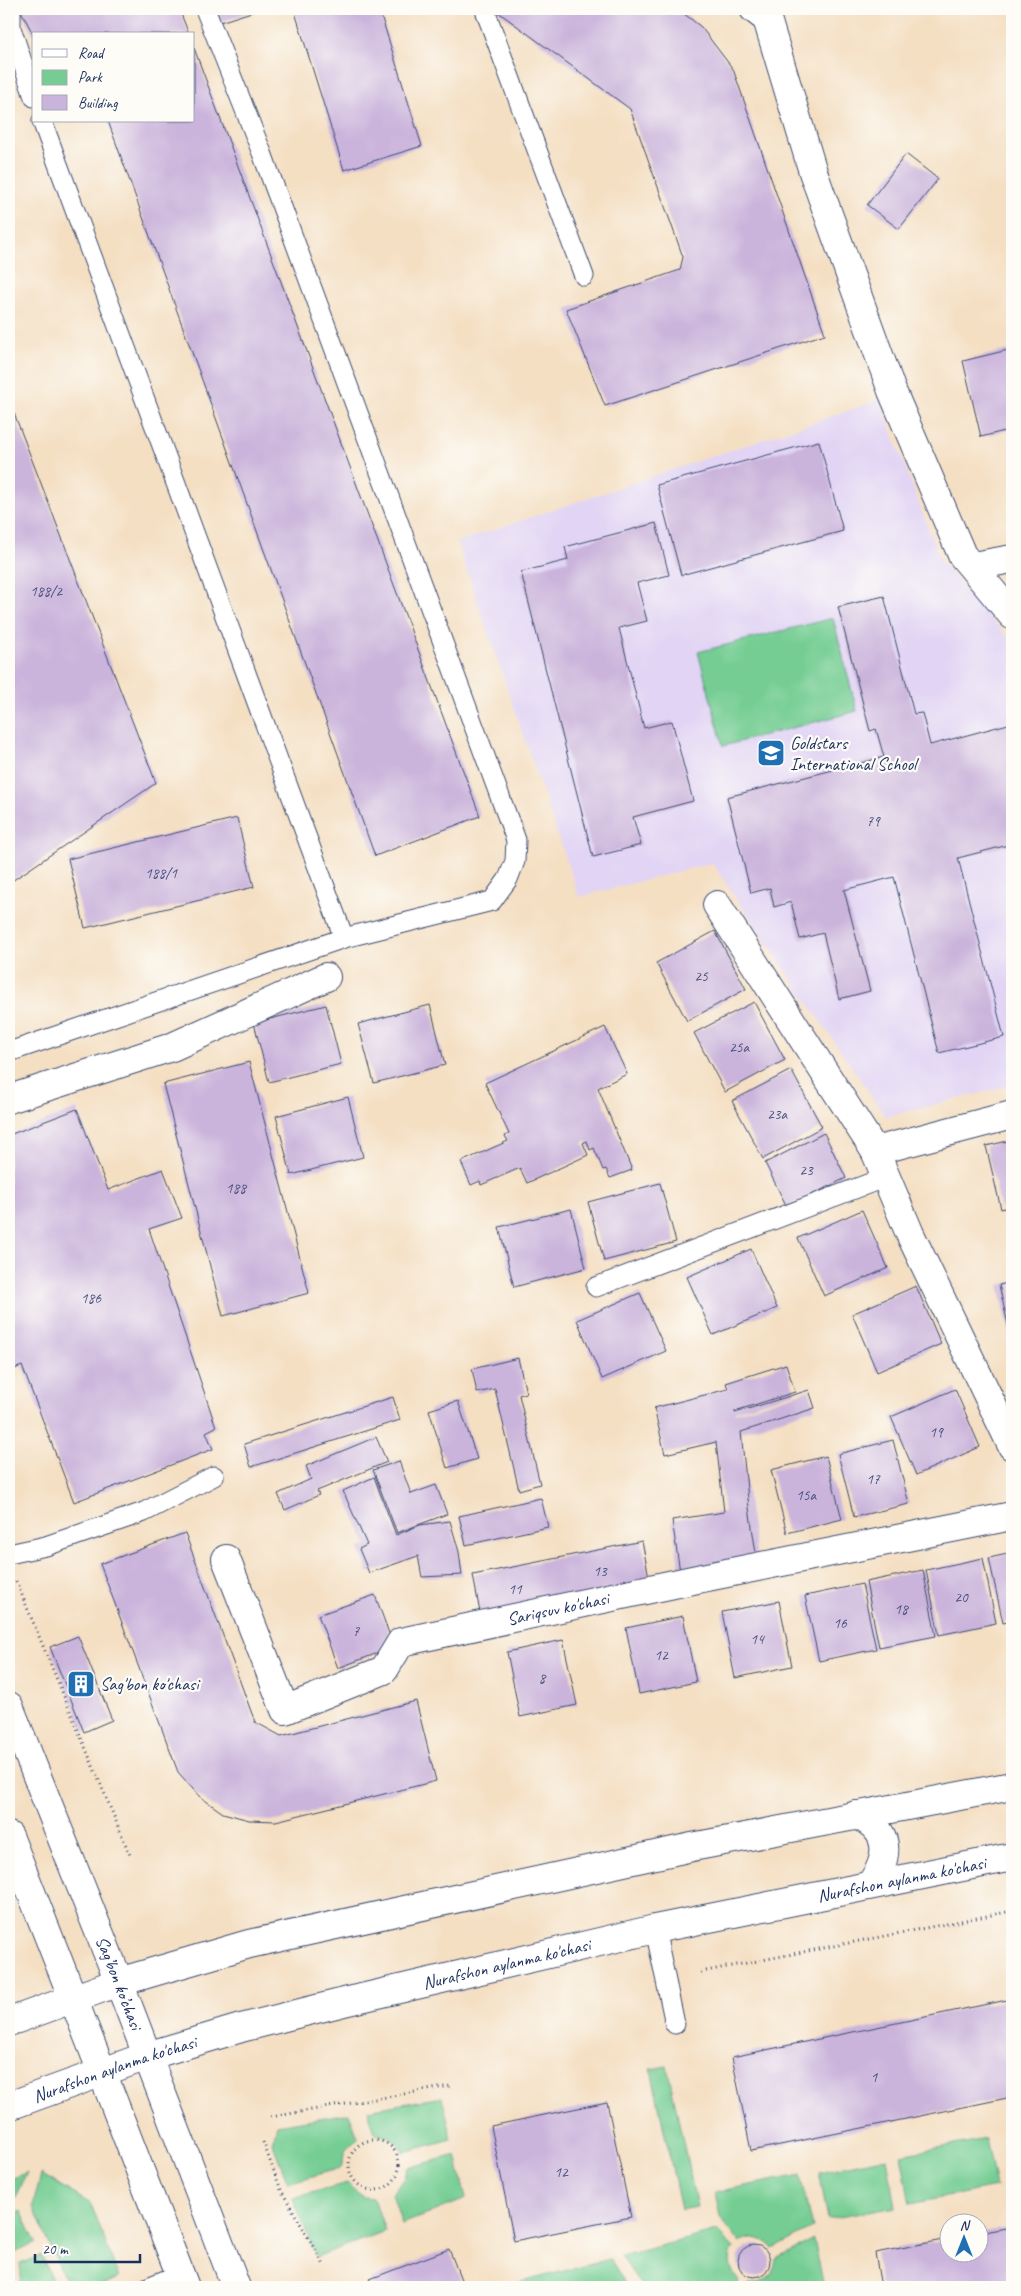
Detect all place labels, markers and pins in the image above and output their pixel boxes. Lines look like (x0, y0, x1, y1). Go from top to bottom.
place label: Goldstars International School (790, 732, 919, 775)
school or university icon: Goldstars International School (756, 738, 786, 768)
building icon: Sag'bon ko'chasi (66, 1669, 96, 1699)
place label: Sag'bon ko'chasi (100, 1673, 201, 1695)

